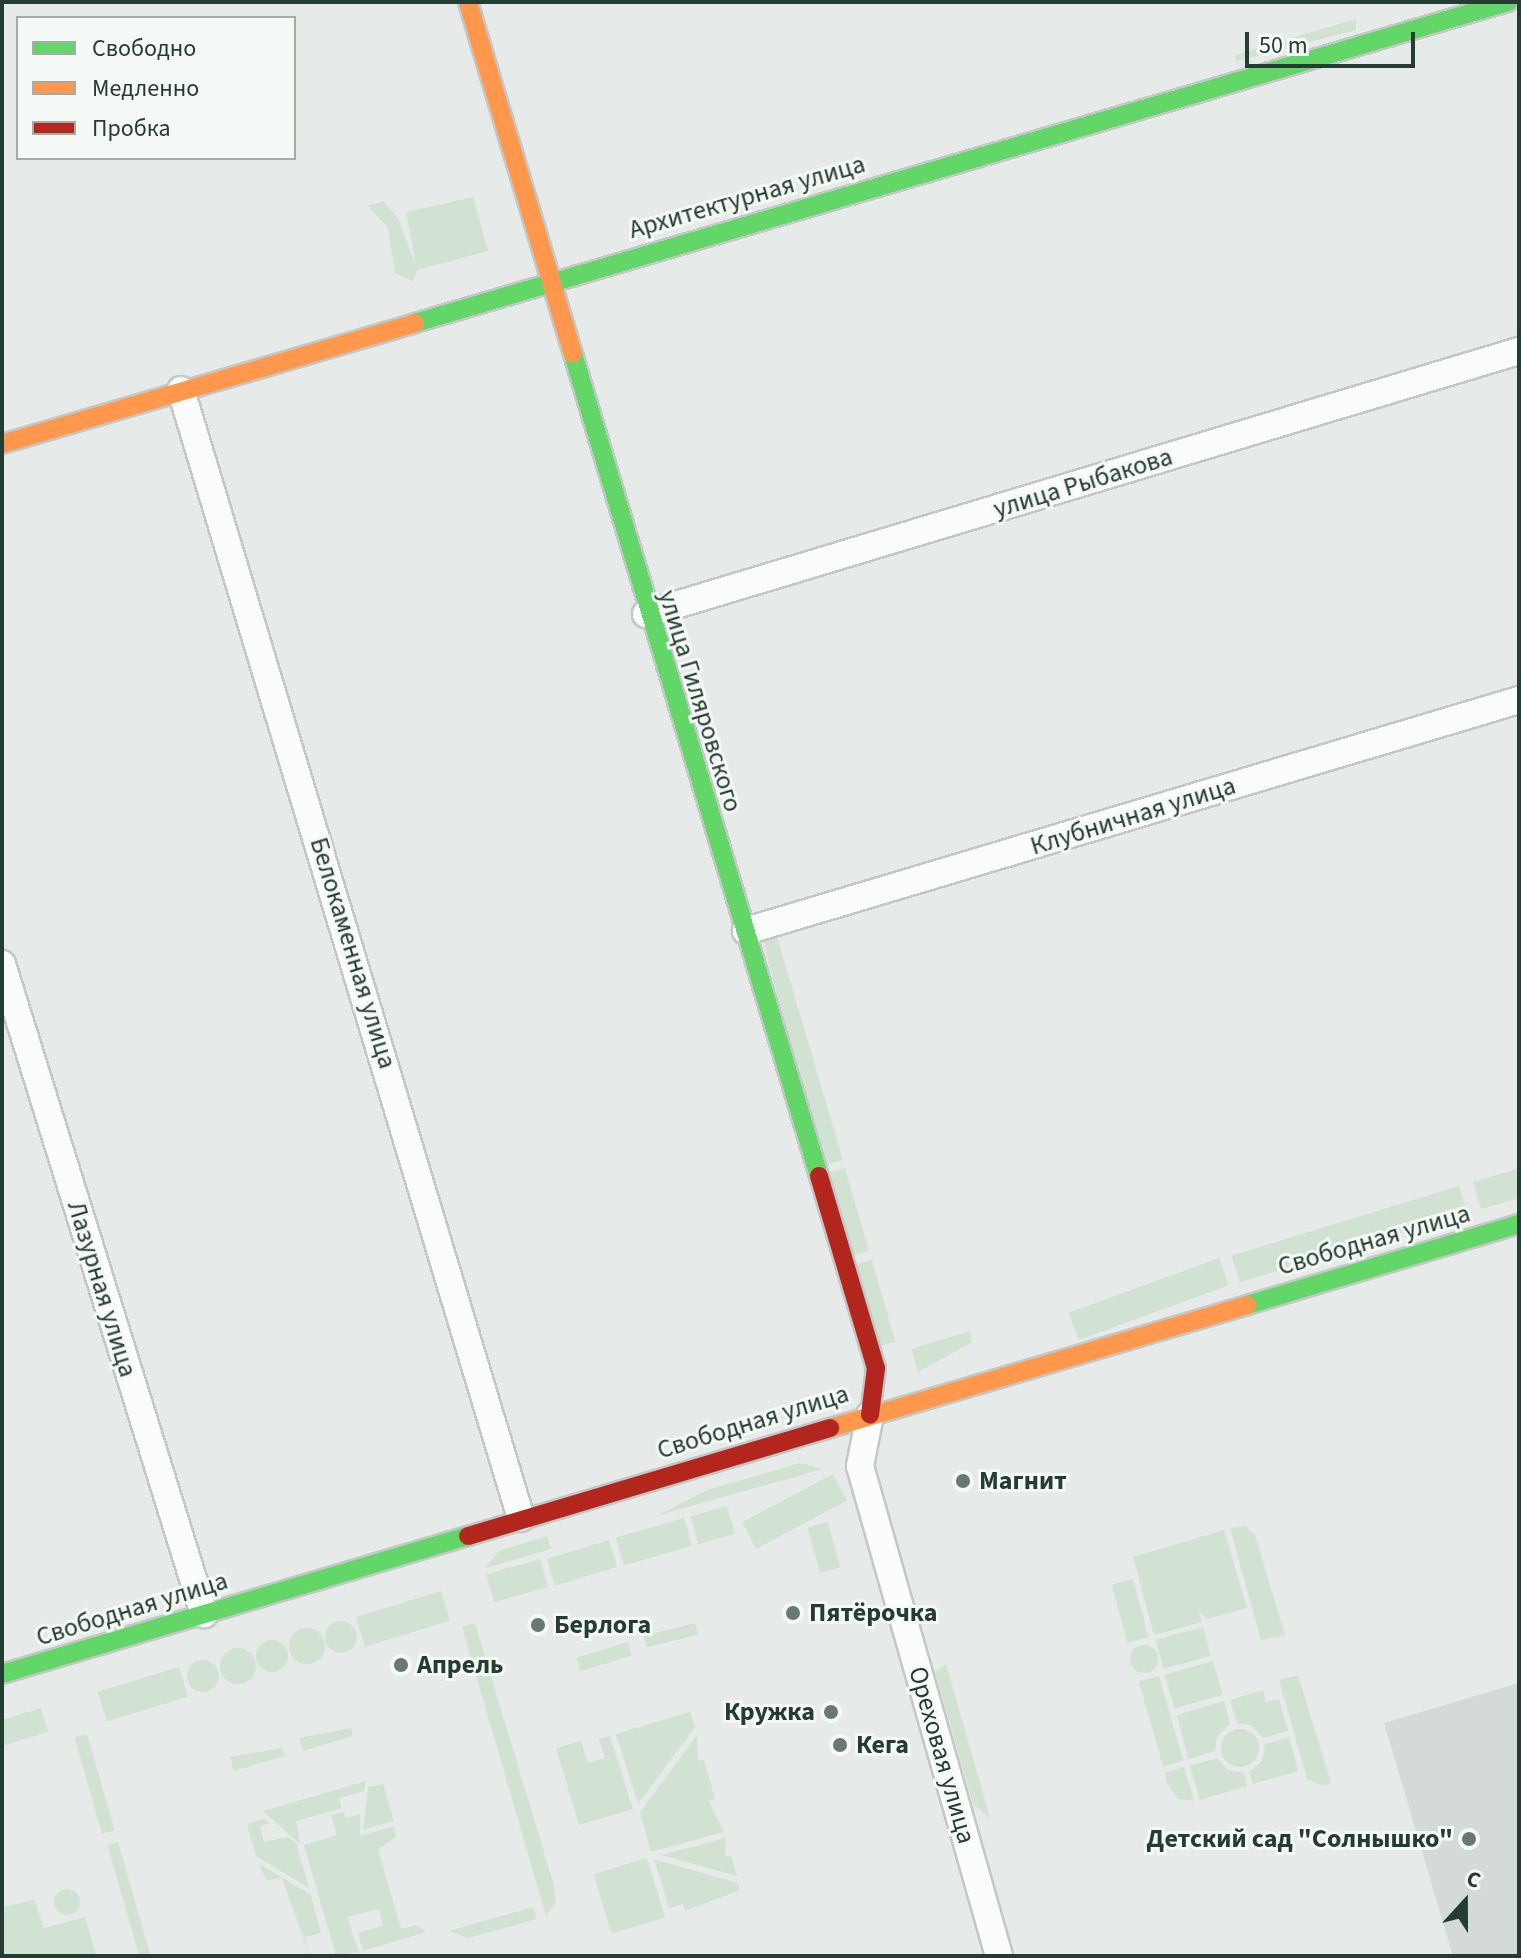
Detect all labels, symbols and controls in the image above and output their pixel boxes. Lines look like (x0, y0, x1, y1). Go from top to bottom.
legend (16, 16, 296, 160)
scale bar (1249, 16, 1419, 66)
text: 50 m (1259, 28, 1308, 63)
text: Свободно (92, 31, 196, 66)
text: Медленно (92, 71, 199, 106)
text: Пробка (92, 111, 171, 146)
street label: Архитектурная улица (625, 148, 869, 246)
street label: улица Рыбакова (990, 441, 1176, 525)
street label: улица Гиляровского (651, 586, 749, 816)
street label: Клубничная улица (1027, 770, 1239, 862)
street label: Белокаменная улица (303, 834, 403, 1072)
street label: Лазурная улица (60, 1197, 144, 1381)
street label: Свободная улица (1274, 1198, 1474, 1282)
street label: Свободная улица (653, 1378, 853, 1466)
place label: Магнит (979, 1465, 1067, 1497)
marker: Магнит (954, 1472, 972, 1490)
street label: Свободная улица (32, 1565, 232, 1653)
place label: Пятёрочка (809, 1597, 938, 1629)
marker: Пятёрочка (784, 1604, 802, 1622)
place label: Берлога (554, 1609, 651, 1641)
marker: Берлога (529, 1616, 547, 1634)
place label: Апрель (417, 1649, 504, 1681)
marker: Апрель (392, 1656, 410, 1674)
street label: Ореховая улица (902, 1663, 982, 1847)
place label: Кружка (724, 1696, 815, 1728)
marker: Кружка (822, 1703, 840, 1721)
place label: Кега (856, 1729, 909, 1761)
marker: Кега (831, 1736, 849, 1754)
place label: Детский сад "Солнышко" (1147, 1823, 1453, 1855)
marker: Детский сад "Солнышко" (1460, 1830, 1478, 1848)
north arrow (1425, 1862, 1505, 1942)
text: С (1462, 1862, 1485, 1897)

